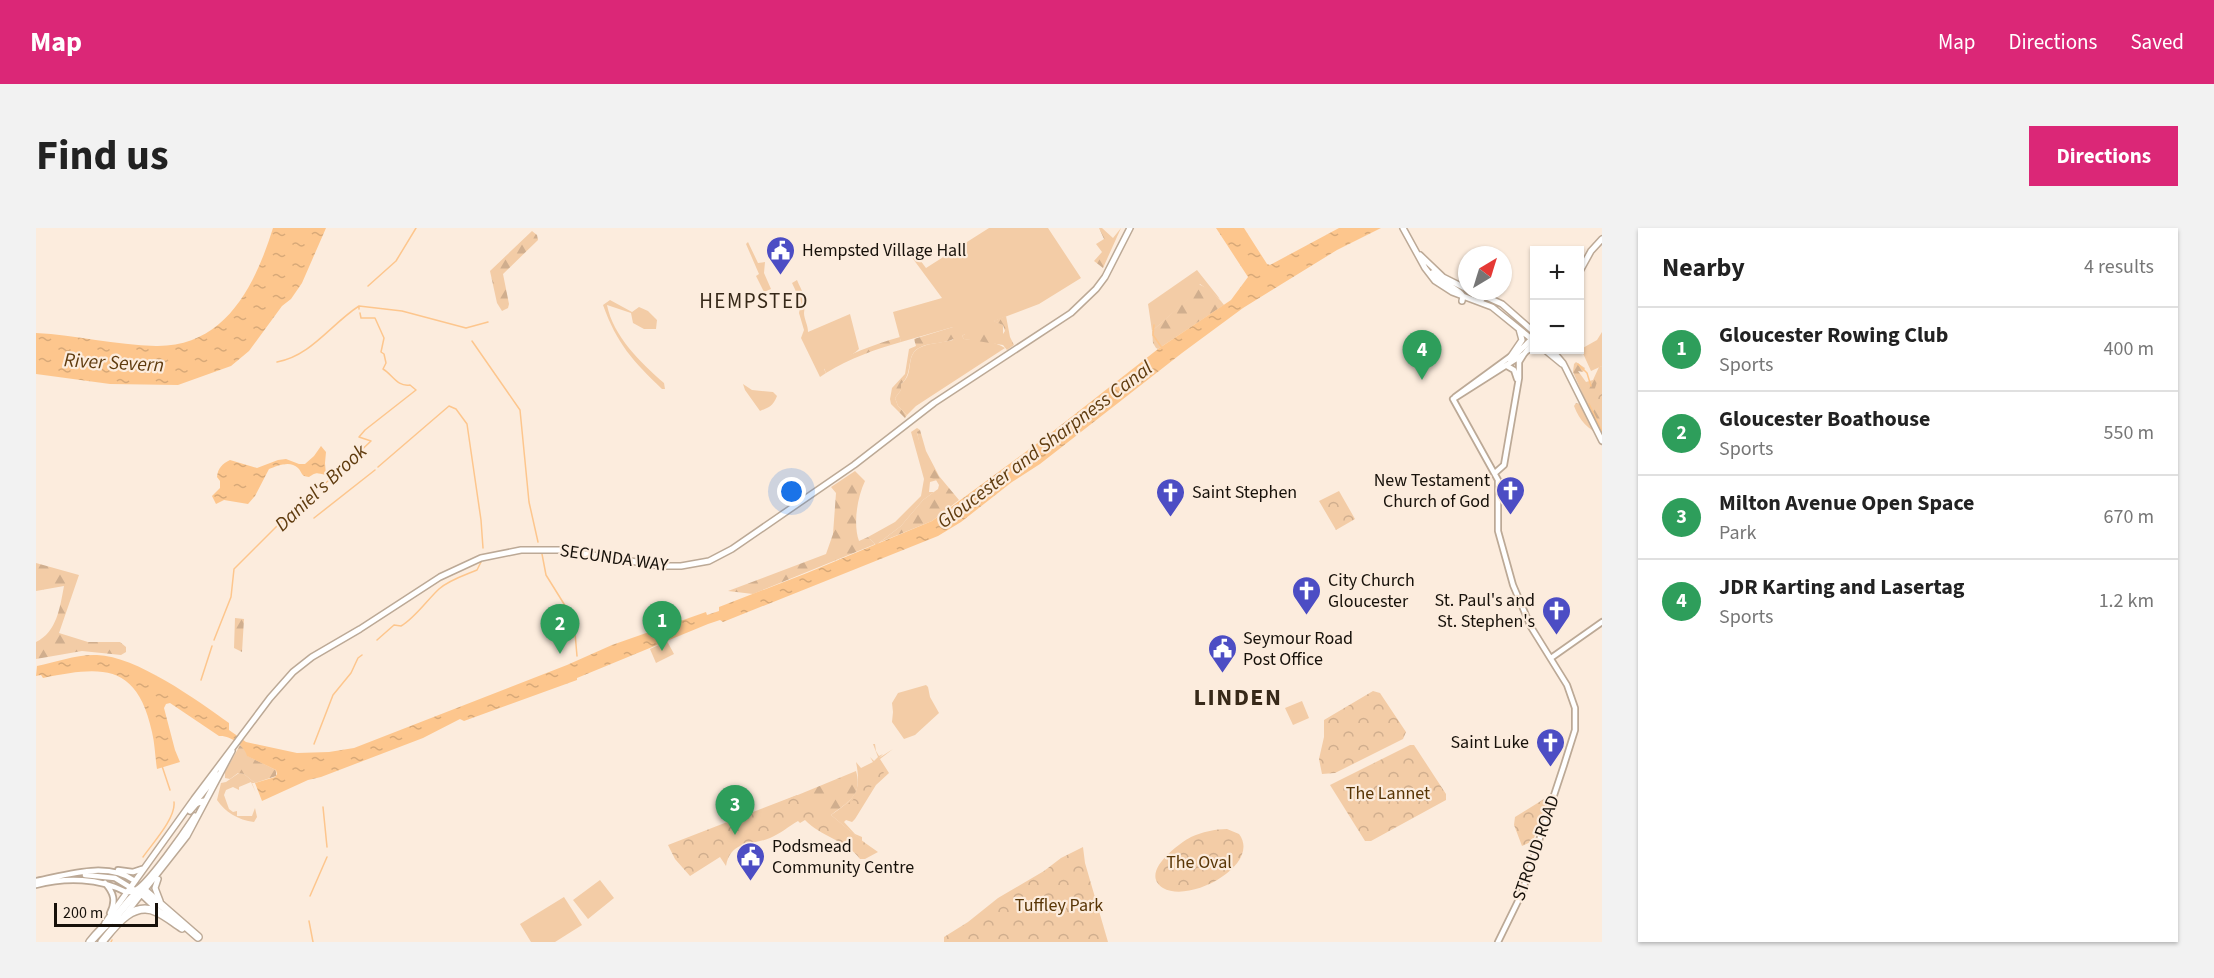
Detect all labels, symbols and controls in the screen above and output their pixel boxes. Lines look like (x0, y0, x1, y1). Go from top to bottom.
text: Map (30, 22, 82, 62)
text: Map (1938, 27, 1976, 57)
text: Directions (2009, 27, 2097, 57)
text: Saved (2130, 27, 2184, 57)
text: Find us (36, 126, 169, 186)
button: Directions (2029, 126, 2178, 186)
public building icon: Hempsted Village Hall (765, 234, 797, 276)
place label: Hempsted Village Hall (802, 238, 966, 263)
north arrow (1458, 246, 1512, 300)
map controls (1530, 246, 1584, 354)
button: + (1530, 246, 1584, 300)
text: Nearby (1662, 249, 1745, 286)
text: 4 results (2084, 253, 2154, 281)
district label: HEMPSTED (699, 286, 809, 316)
button: − (1530, 300, 1584, 354)
text: Gloucester Rowing Club (1719, 319, 1948, 351)
pin: 4 (1402, 330, 1442, 380)
text: 1 (1676, 335, 1687, 363)
text: 400 m (2104, 335, 2154, 363)
water label: River Severn (63, 346, 165, 380)
text: Sports (1719, 351, 1774, 379)
water label: Gloucester and Sharpness Canal (932, 355, 1159, 535)
text: Gloucester Boathouse (1719, 403, 1930, 435)
text: 2 (1676, 419, 1687, 447)
text: 550 m (2104, 419, 2154, 447)
text: Sports (1719, 435, 1774, 463)
water label: Daniel's Brook (269, 438, 374, 538)
place label: New Testament Church of God (1374, 468, 1490, 514)
church icon: New Testament Church of God (1495, 474, 1527, 516)
church icon: Saint Stephen (1155, 476, 1187, 518)
your location (777, 477, 806, 506)
place label: Saint Stephen (1192, 480, 1297, 505)
text: Milton Avenue Open Space (1719, 487, 1975, 519)
text: 3 (1676, 503, 1687, 531)
text: 670 m (2104, 503, 2154, 531)
text: Park (1719, 519, 1756, 547)
street label: SECUNDA WAY (558, 538, 670, 578)
place label: City Church Gloucester (1328, 568, 1415, 614)
text: JDR Karting and Lasertag (1719, 571, 1965, 603)
church icon: City Church Gloucester (1291, 574, 1323, 616)
text: 4 (1676, 587, 1687, 615)
text: 1.2 km (2099, 587, 2154, 615)
place label: St. Paul's and St. Stephen's (1434, 588, 1535, 634)
church icon: St. Paul's and St. Stephen's (1540, 594, 1572, 636)
pin: 1 (642, 602, 682, 651)
text: Sports (1719, 603, 1774, 631)
pin: 2 (540, 604, 580, 654)
place label: Seymour Road Post Office (1243, 626, 1353, 672)
public building icon: Seymour Road Post Office (1206, 632, 1238, 674)
district label: LINDEN (1194, 680, 1282, 715)
church icon: Saint Luke (1534, 726, 1566, 768)
place label: Saint Luke (1450, 730, 1529, 755)
park label: The Lannet (1346, 781, 1430, 806)
pin: 3 (716, 786, 754, 835)
street label: STROUD ROAD (1506, 792, 1566, 904)
place label: Podsmead Community Centre (772, 834, 914, 880)
public building icon: Podsmead Community Centre (735, 840, 767, 882)
park label: The Oval (1166, 850, 1232, 875)
park label: Tuffley Park (1015, 893, 1103, 918)
scale bar (54, 900, 158, 928)
text: 200 m (63, 902, 103, 924)

